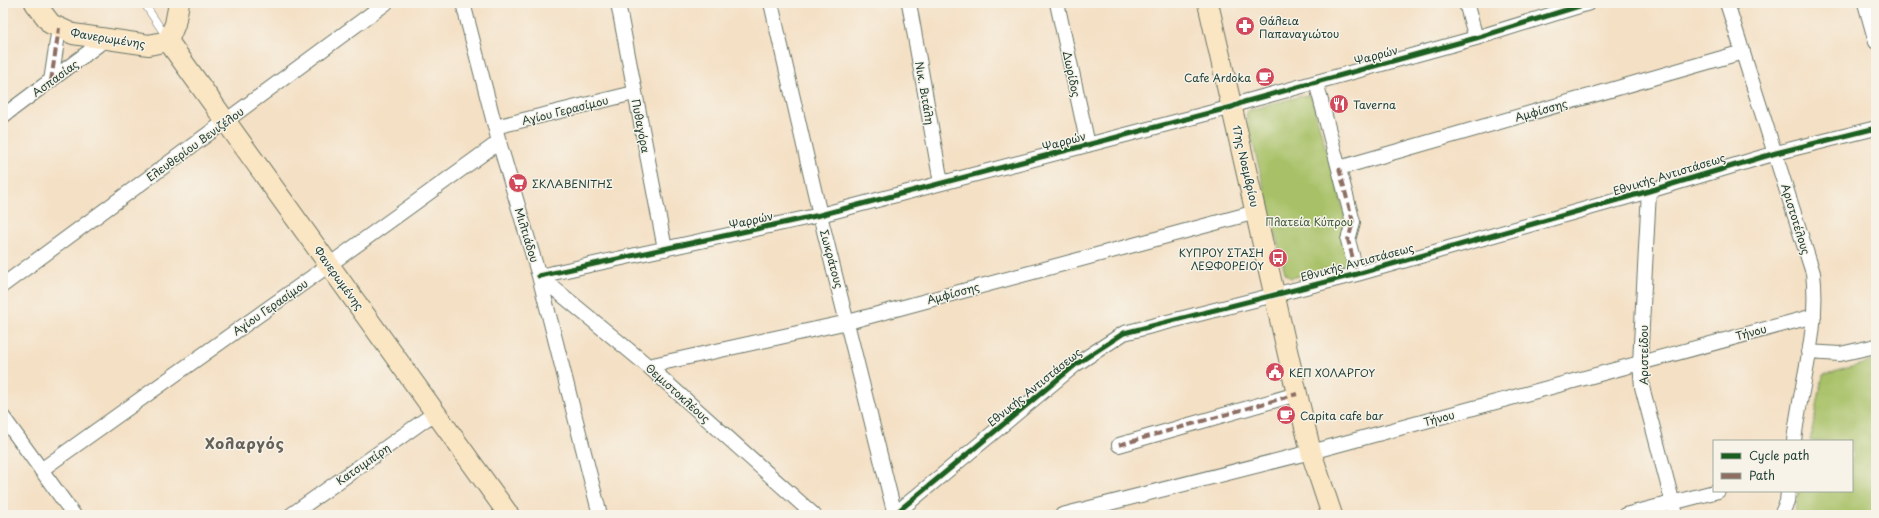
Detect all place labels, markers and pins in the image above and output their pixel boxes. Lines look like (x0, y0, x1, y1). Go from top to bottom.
place label: Θάλεια Παπαναγιώτου (1259, 12, 1339, 42)
pharmacy icon: Θάλεια Παπαναγιώτου (1234, 15, 1256, 37)
cafe icon: Cafe Ardoka (1254, 66, 1276, 88)
place label: Cafe Ardoka (1184, 69, 1251, 86)
restaurant icon: Taverna (1328, 93, 1350, 115)
place label: Taverna (1353, 96, 1396, 113)
supermarket icon: ΣΚΛΑΒΕΝΙΤΗΣ (507, 172, 529, 194)
place label: ΣΚΛΑΒΕΝΙΤΗΣ (532, 175, 613, 192)
place label: ΚΥΠΡΟΥ ΣΤΑΣΗ ΛΕΩΦΟΡΕΙΟΥ (1179, 244, 1264, 274)
bus stop icon: ΚΥΠΡΟΥ ΣΤΑΣΗ ΛΕΩΦΟΡΕΙΟΥ (1267, 247, 1289, 269)
public building icon: ΚΕΠ ΧΟΛΑΡΓΟΥ (1264, 361, 1286, 383)
place label: ΚΕΠ ΧΟΛΑΡΓΟΥ (1289, 364, 1375, 381)
cafe icon: Capita cafe bar (1275, 404, 1297, 426)
place label: Capita cafe bar (1300, 407, 1384, 424)

